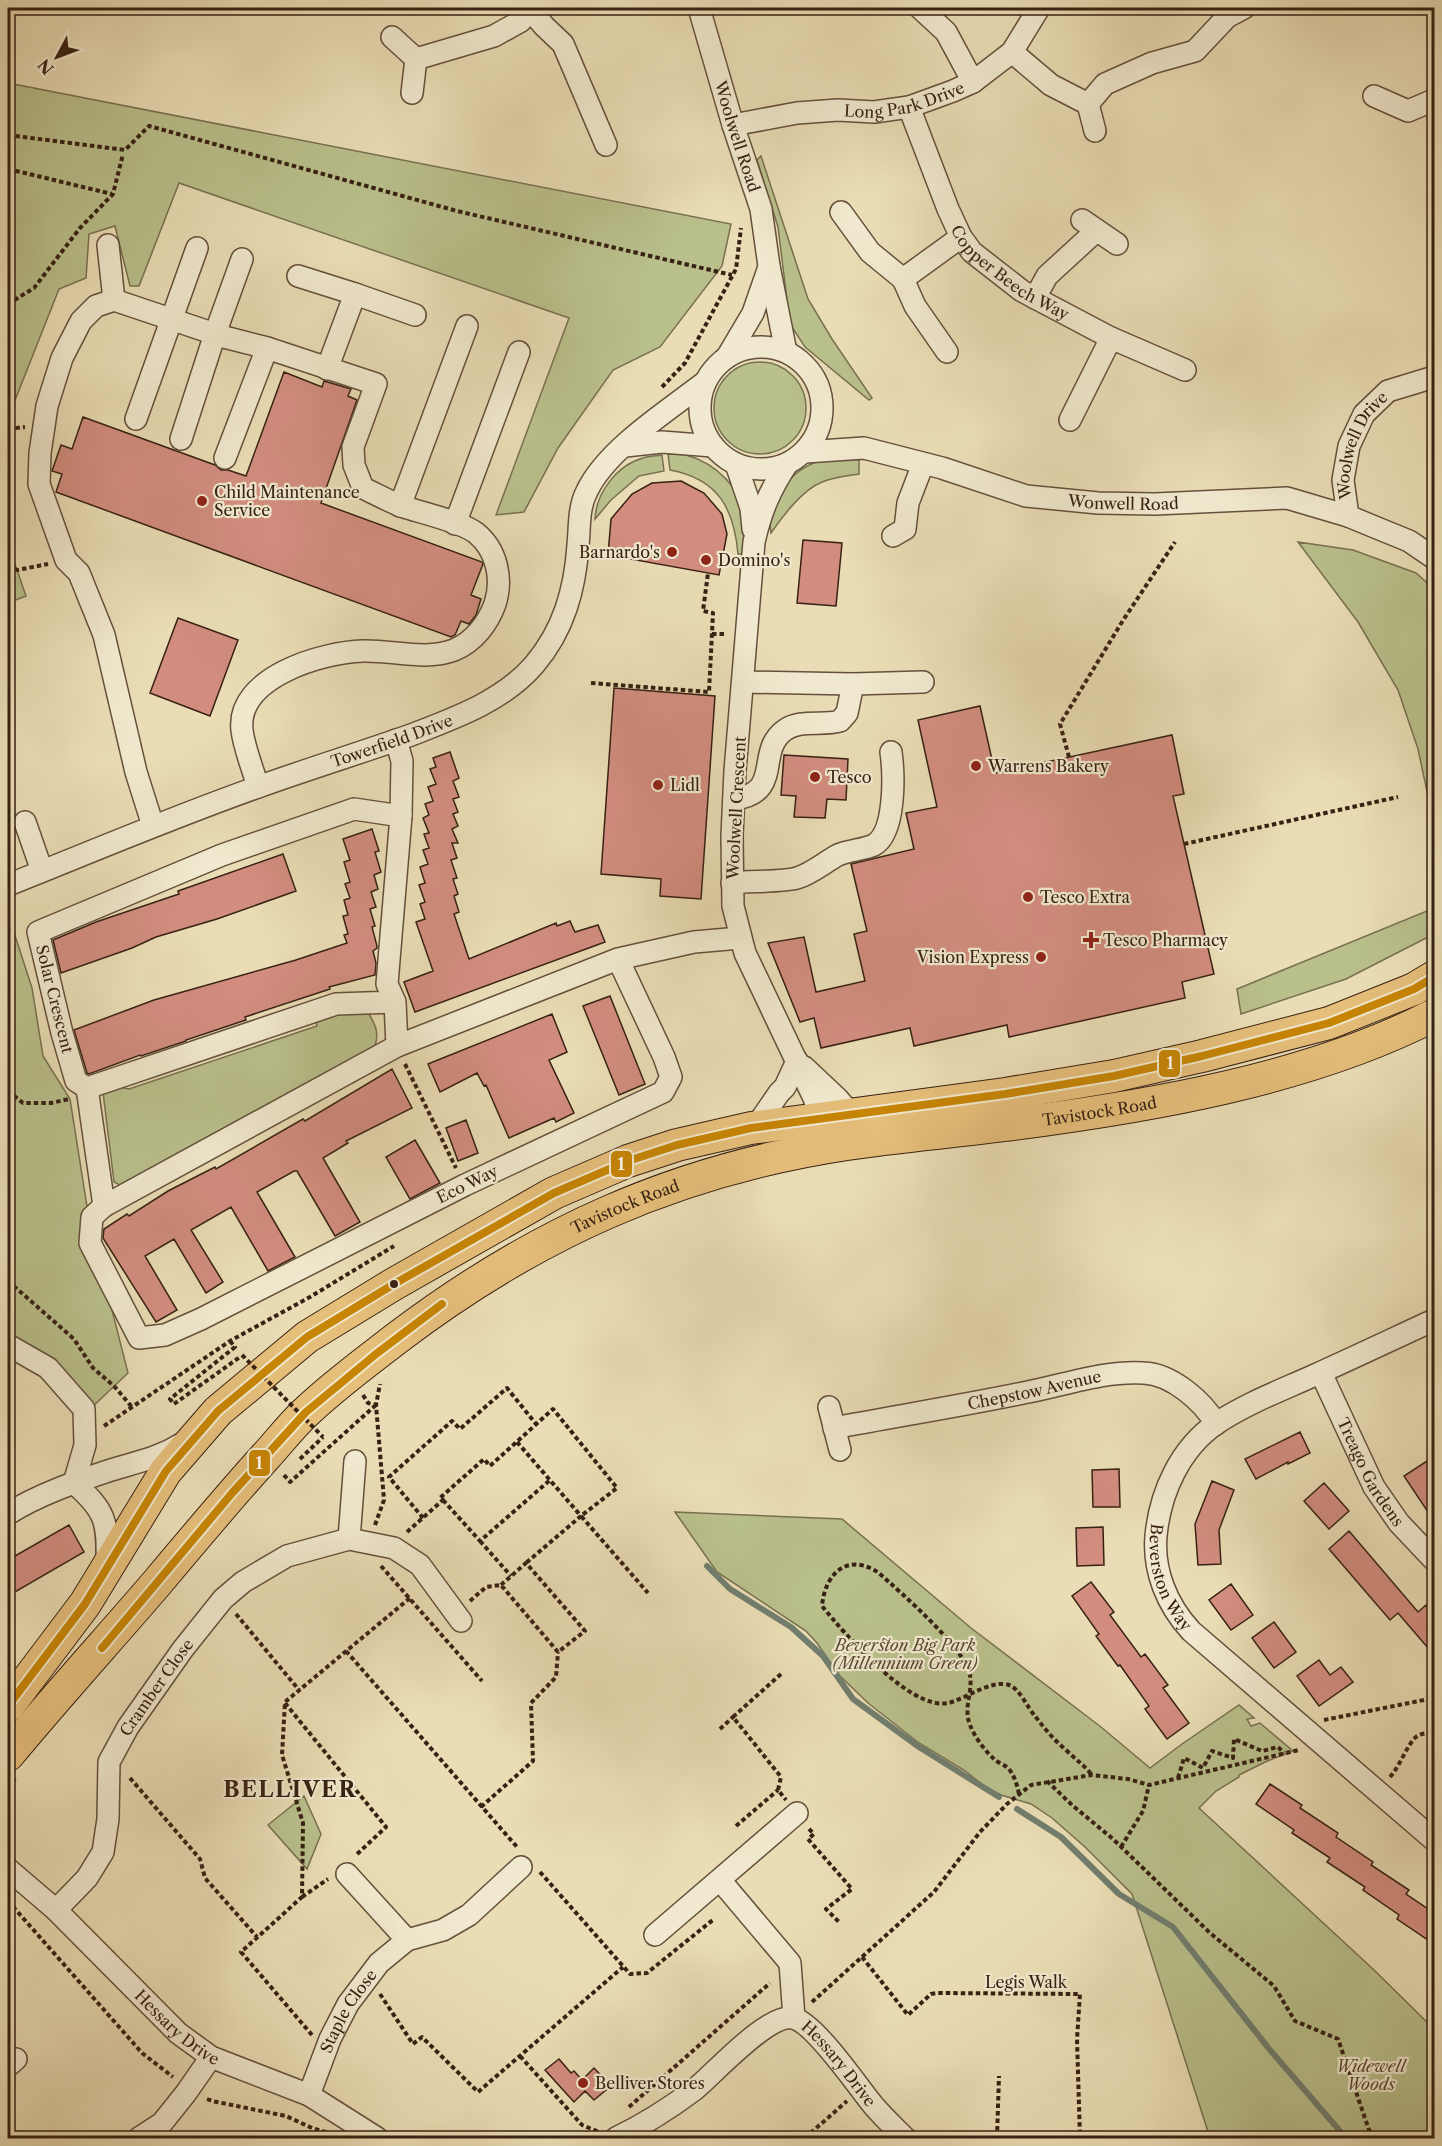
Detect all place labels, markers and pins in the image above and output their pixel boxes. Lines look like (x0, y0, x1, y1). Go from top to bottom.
place label: Child Maintenance Service (214, 482, 360, 520)
marker: Child Maintenance Service (195, 494, 209, 508)
place label: Barnardo's (579, 542, 660, 562)
marker: Barnardo's (665, 545, 679, 559)
place label: Domino's (718, 550, 790, 570)
marker: Domino's (699, 553, 713, 567)
place label: Warrens Bakery (987, 756, 1110, 776)
marker: Warrens Bakery (969, 759, 983, 773)
place label: Tesco (827, 767, 872, 787)
marker: Tesco (808, 770, 822, 784)
place label: Lidl (670, 775, 700, 795)
marker: Lidl (651, 778, 665, 792)
place label: Tesco Extra (1040, 887, 1131, 907)
marker: Tesco Extra (1021, 890, 1035, 904)
place label: Tesco Pharmacy (1103, 930, 1229, 950)
marker: Tesco Pharmacy (1084, 933, 1098, 947)
place label: Vision Express (916, 947, 1029, 967)
marker: Vision Express (1034, 950, 1048, 964)
unlabelled marker (388, 1278, 400, 1290)
place label: Belliver Stores (595, 2073, 705, 2093)
marker: Belliver Stores (576, 2076, 590, 2090)

